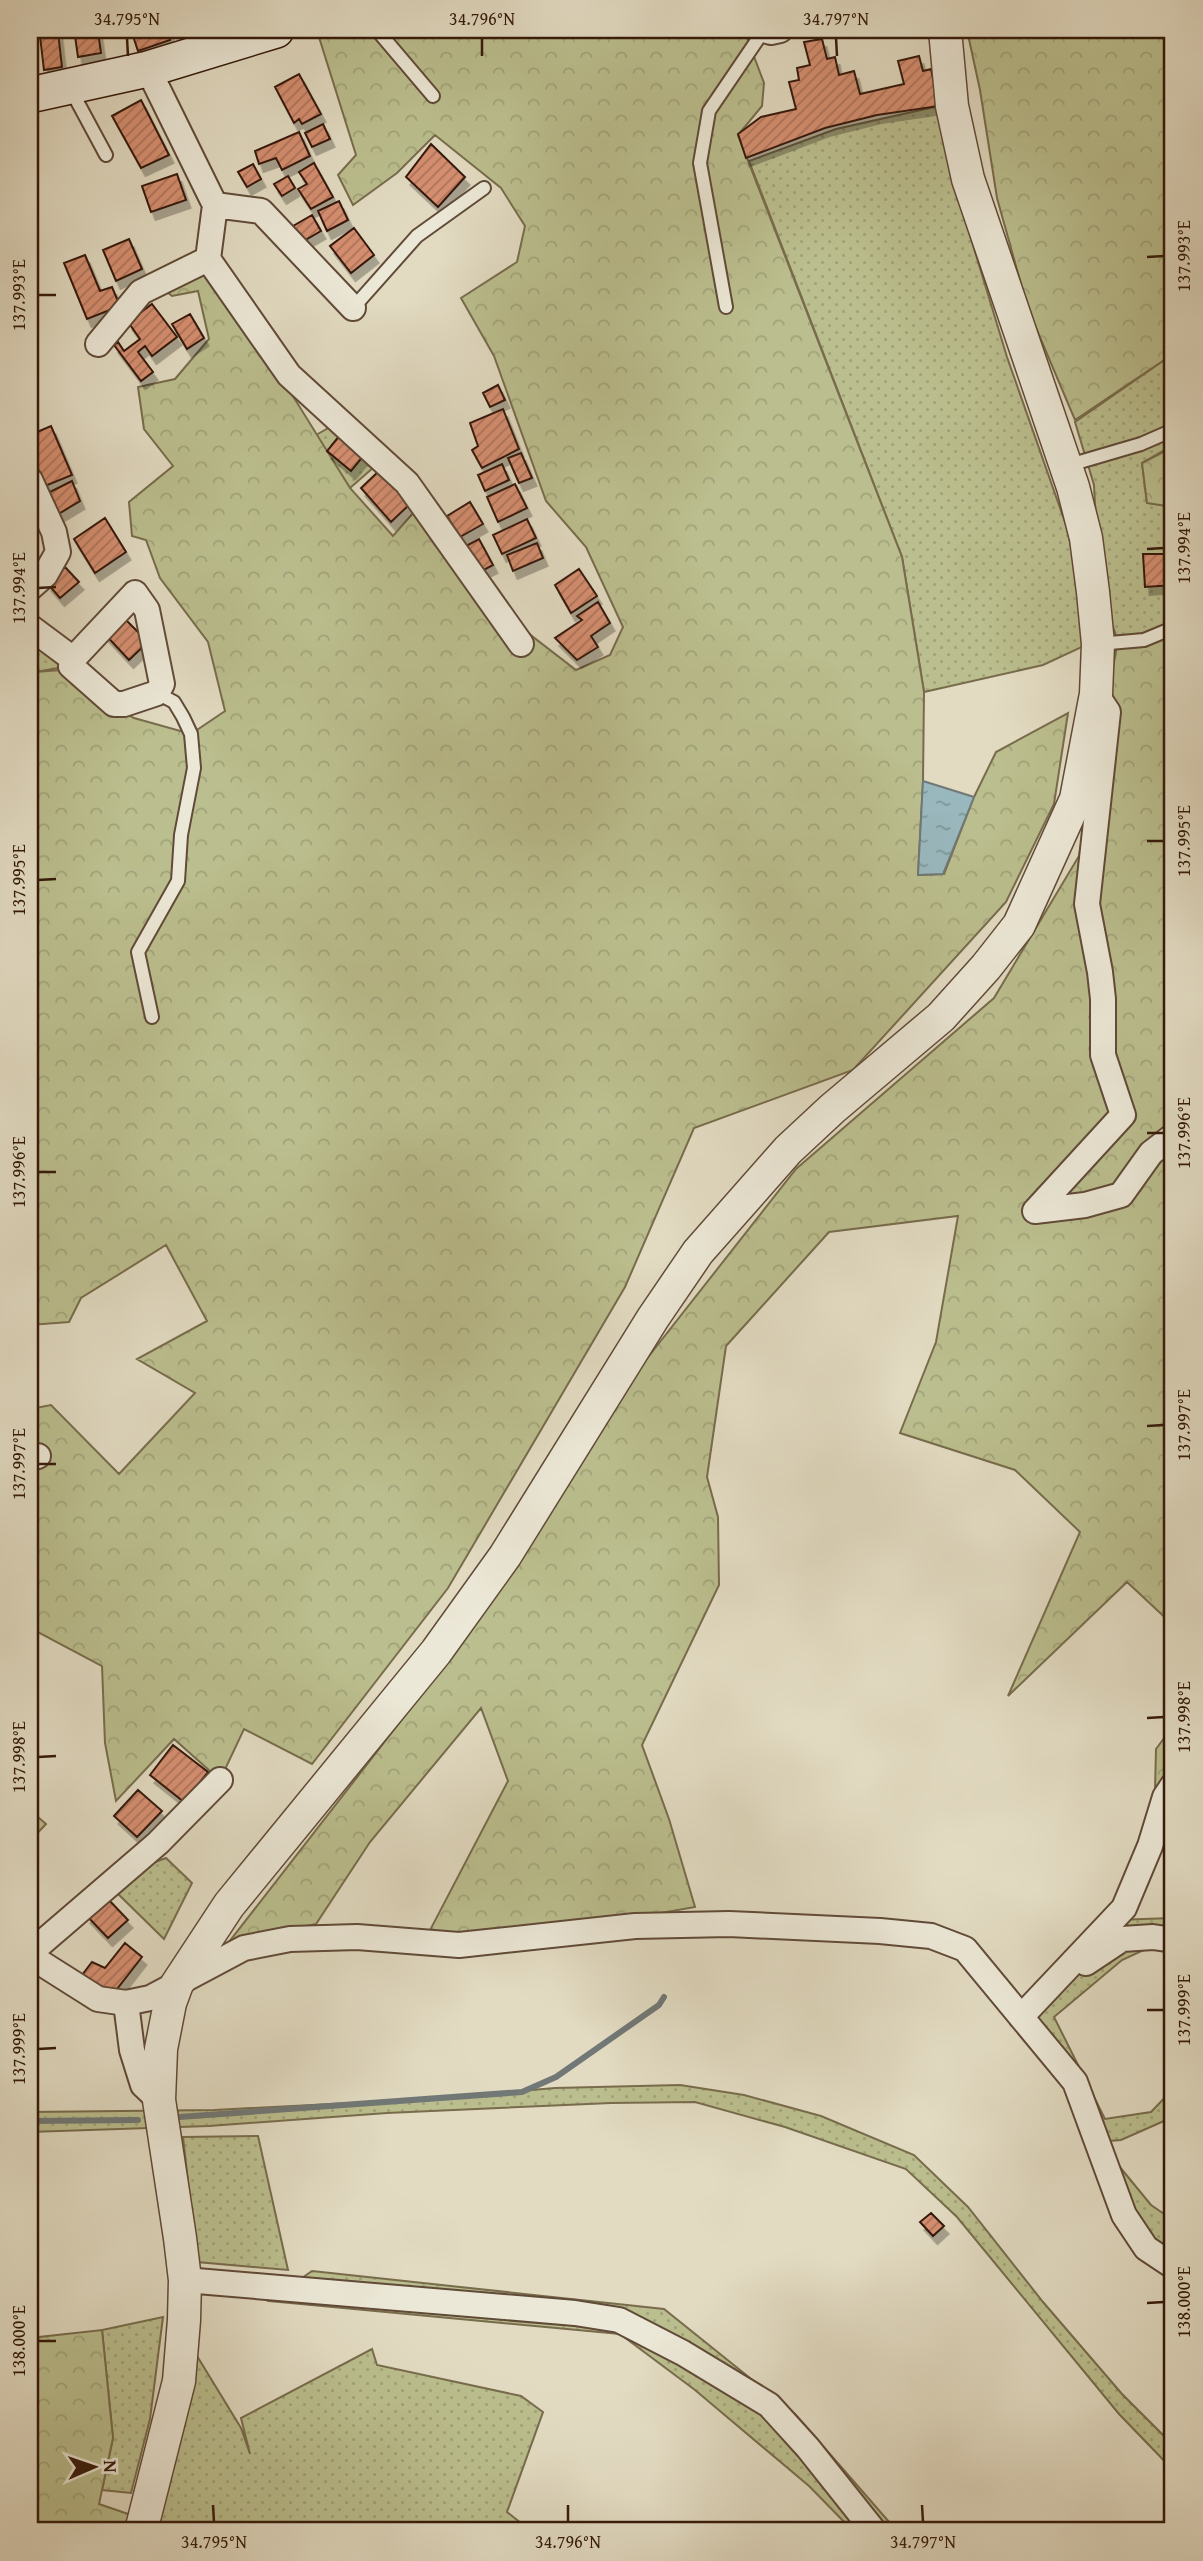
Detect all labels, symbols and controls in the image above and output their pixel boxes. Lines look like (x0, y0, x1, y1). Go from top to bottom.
text: 34.795°N (94, 5, 160, 32)
text: 34.796°N (449, 5, 515, 32)
text: 34.797°N (803, 5, 869, 32)
text: 137.993°E (1170, 220, 1197, 292)
text: 137.993°E (5, 259, 32, 331)
text: 137.994°E (1170, 512, 1197, 584)
text: 137.994°E (5, 552, 32, 624)
text: 137.995°E (1170, 805, 1197, 877)
text: 137.995°E (5, 844, 32, 916)
text: 137.996°E (1170, 1097, 1197, 1169)
text: 137.996°E (5, 1136, 32, 1208)
text: 137.997°E (1170, 1389, 1197, 1461)
text: 137.997°E (5, 1428, 32, 1500)
text: 137.998°E (1170, 1681, 1197, 1753)
text: 137.998°E (5, 1721, 32, 1793)
text: 137.999°E (1170, 1974, 1197, 2046)
text: 137.999°E (5, 2013, 32, 2085)
text: 138.000°E (1170, 2266, 1197, 2338)
text: 138.000°E (5, 2305, 32, 2377)
north arrow (60, 2432, 130, 2502)
text: N (97, 2460, 125, 2474)
text: 34.795°N (181, 2528, 247, 2555)
text: 34.796°N (535, 2528, 601, 2555)
text: 34.797°N (890, 2528, 956, 2555)

